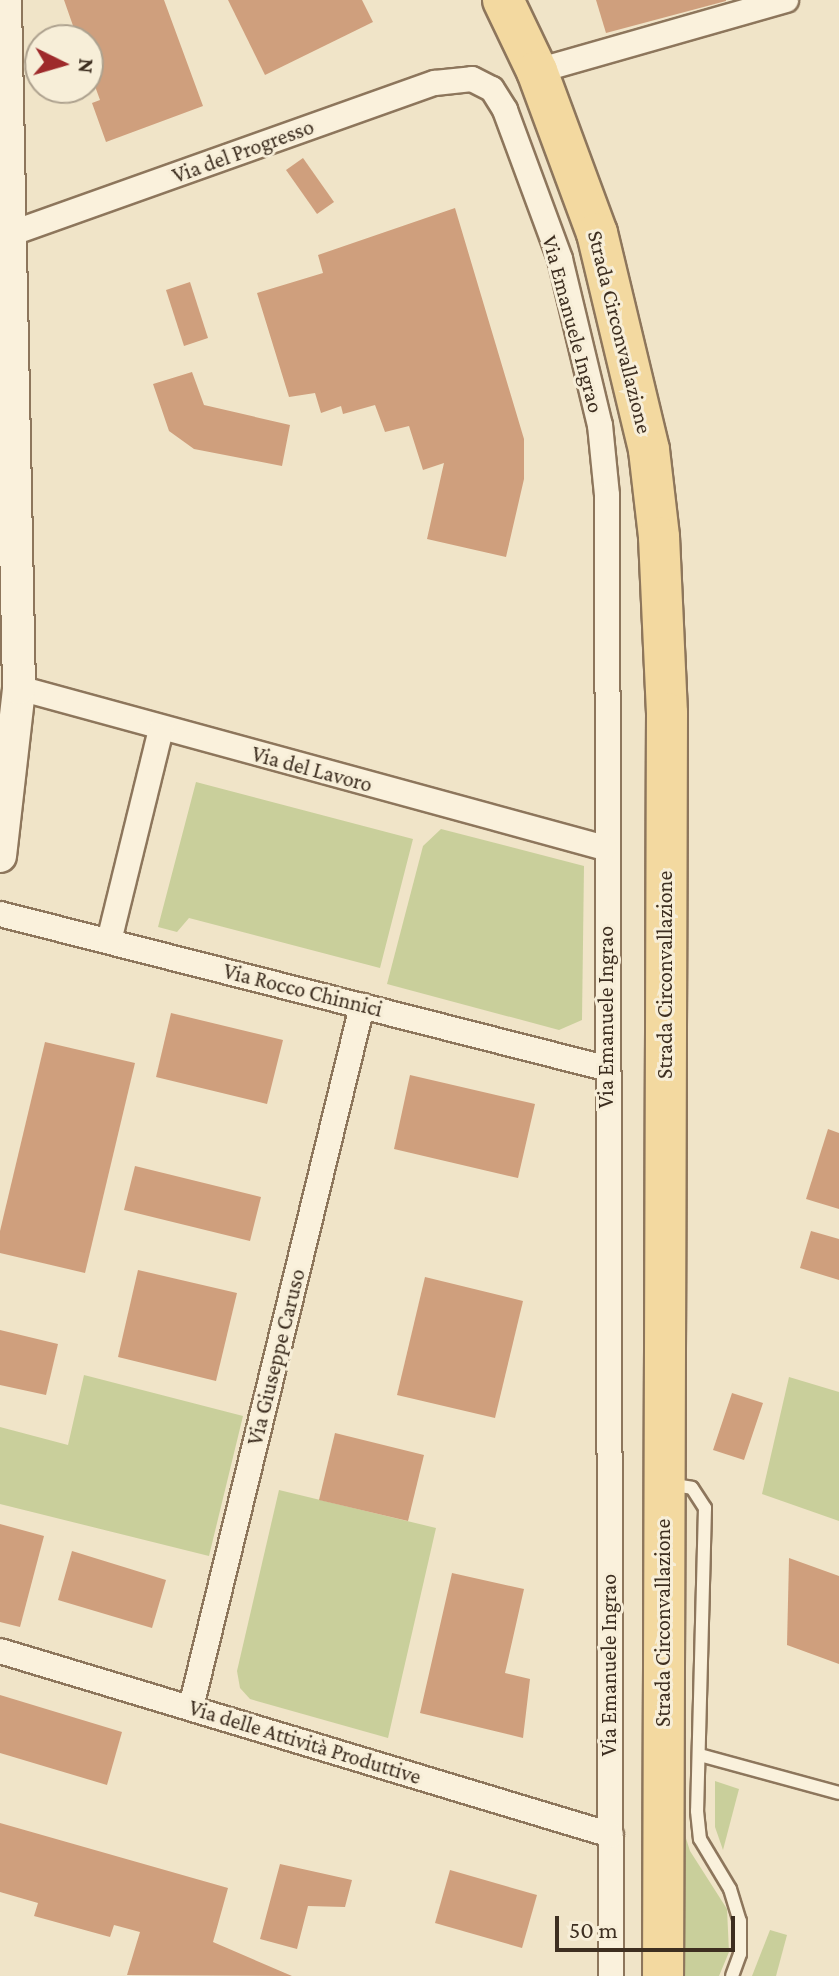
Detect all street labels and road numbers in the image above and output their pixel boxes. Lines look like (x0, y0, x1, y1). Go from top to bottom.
street label: Via del Progresso (169, 113, 317, 189)
street label: Strada Circonvallazione (582, 228, 658, 436)
street label: Via Emanuele Ingrao (537, 232, 609, 416)
street label: Via del Lavoro (249, 740, 375, 798)
street label: Strada Circonvallazione (652, 871, 678, 1079)
street label: Via Emanuele Ingrao (593, 926, 619, 1108)
street label: Via Rocco Chinnici (221, 957, 385, 1023)
street label: Via Giuseppe Caruso (241, 1266, 311, 1448)
street label: Strada Circonvallazione (650, 1519, 676, 1727)
street label: Via Emanuele Ingrao (596, 1574, 622, 1756)
street label: Via delle Attività Produttive (186, 1694, 424, 1790)

